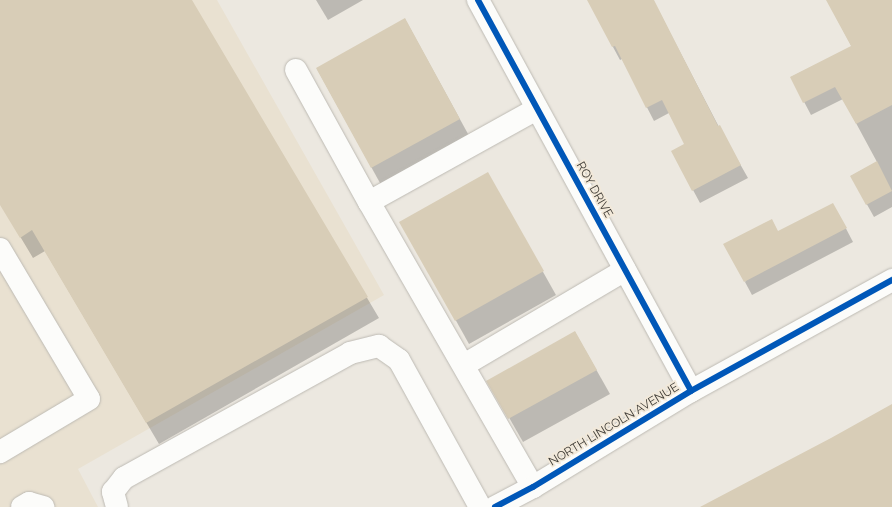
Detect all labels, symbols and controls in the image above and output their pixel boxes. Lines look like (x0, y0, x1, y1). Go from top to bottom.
street label: ROY DRIVE (573, 159, 615, 221)
street label: NORTH LINCOLN AVENUE (546, 380, 682, 470)

